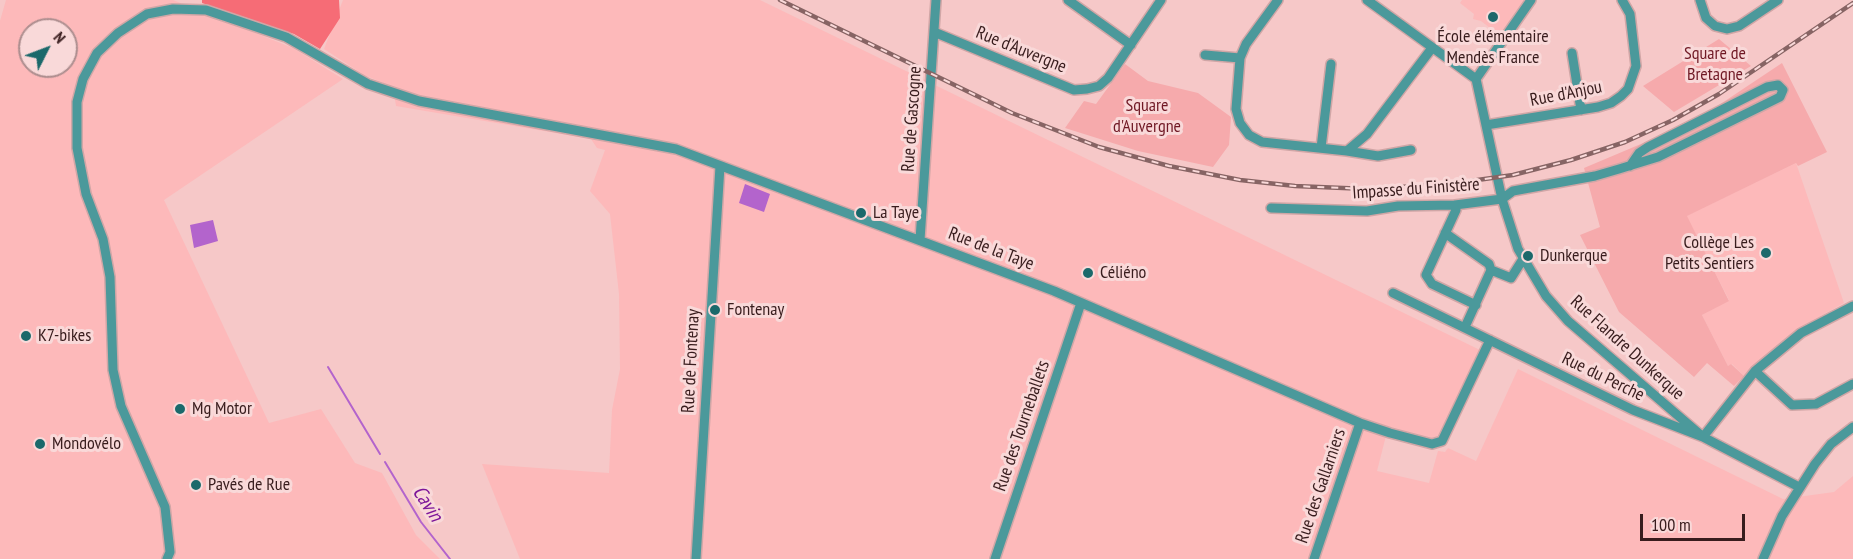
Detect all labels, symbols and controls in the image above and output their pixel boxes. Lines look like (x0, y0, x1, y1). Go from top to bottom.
marker: École élémentaire Mendès France (1486, 10, 1500, 24)
north arrow (18, 18, 78, 78)
street label: Rue d'Auvergne (973, 22, 1069, 78)
place label: École élémentaire Mendès France (1437, 26, 1549, 68)
text: N (50, 27, 70, 47)
park label: Square de Bretagne (1684, 43, 1746, 86)
street label: Rue de Gascogne (898, 65, 926, 173)
street label: Rue d'Anjou (1528, 76, 1604, 112)
park label: Square d'Auvergne (1113, 95, 1181, 138)
street label: Impasse du Finistère (1352, 174, 1480, 204)
place label: La Taye (873, 202, 919, 224)
marker: La Taye (854, 206, 868, 220)
street label: Rue de la Taye (945, 223, 1037, 275)
place label: Collège Les Petits Sentiers (1665, 232, 1754, 274)
place label: Dunkerque (1540, 245, 1607, 267)
marker: Collège Les Petits Sentiers (1759, 246, 1773, 260)
marker: Dunkerque (1521, 249, 1535, 263)
place label: Céliéno (1100, 262, 1146, 284)
marker: Céliéno (1081, 266, 1095, 280)
street label: Rue Flandre Dunkerque (1566, 291, 1688, 405)
place label: Fontenay (727, 299, 784, 321)
marker: Fontenay (708, 303, 722, 317)
street label: Rue de Fontenay (677, 309, 705, 413)
place label: K7-bikes (38, 325, 91, 347)
marker: K7-bikes (19, 329, 33, 343)
street label: Rue du Perche (1558, 348, 1648, 406)
street label: Rue des Tourneballets (990, 358, 1054, 494)
place label: Mg Motor (192, 398, 252, 420)
marker: Mg Motor (173, 402, 187, 416)
street label: Rue des Gallarniers (1291, 426, 1351, 546)
place label: Mondovélo (52, 433, 121, 455)
marker: Mondovélo (33, 437, 47, 451)
place label: Pavés de Rue (208, 474, 290, 496)
marker: Pavés de Rue (189, 478, 203, 492)
water label: Cavin (407, 482, 447, 526)
scale bar (1643, 502, 1748, 540)
text: 100 m (1651, 513, 1691, 536)

